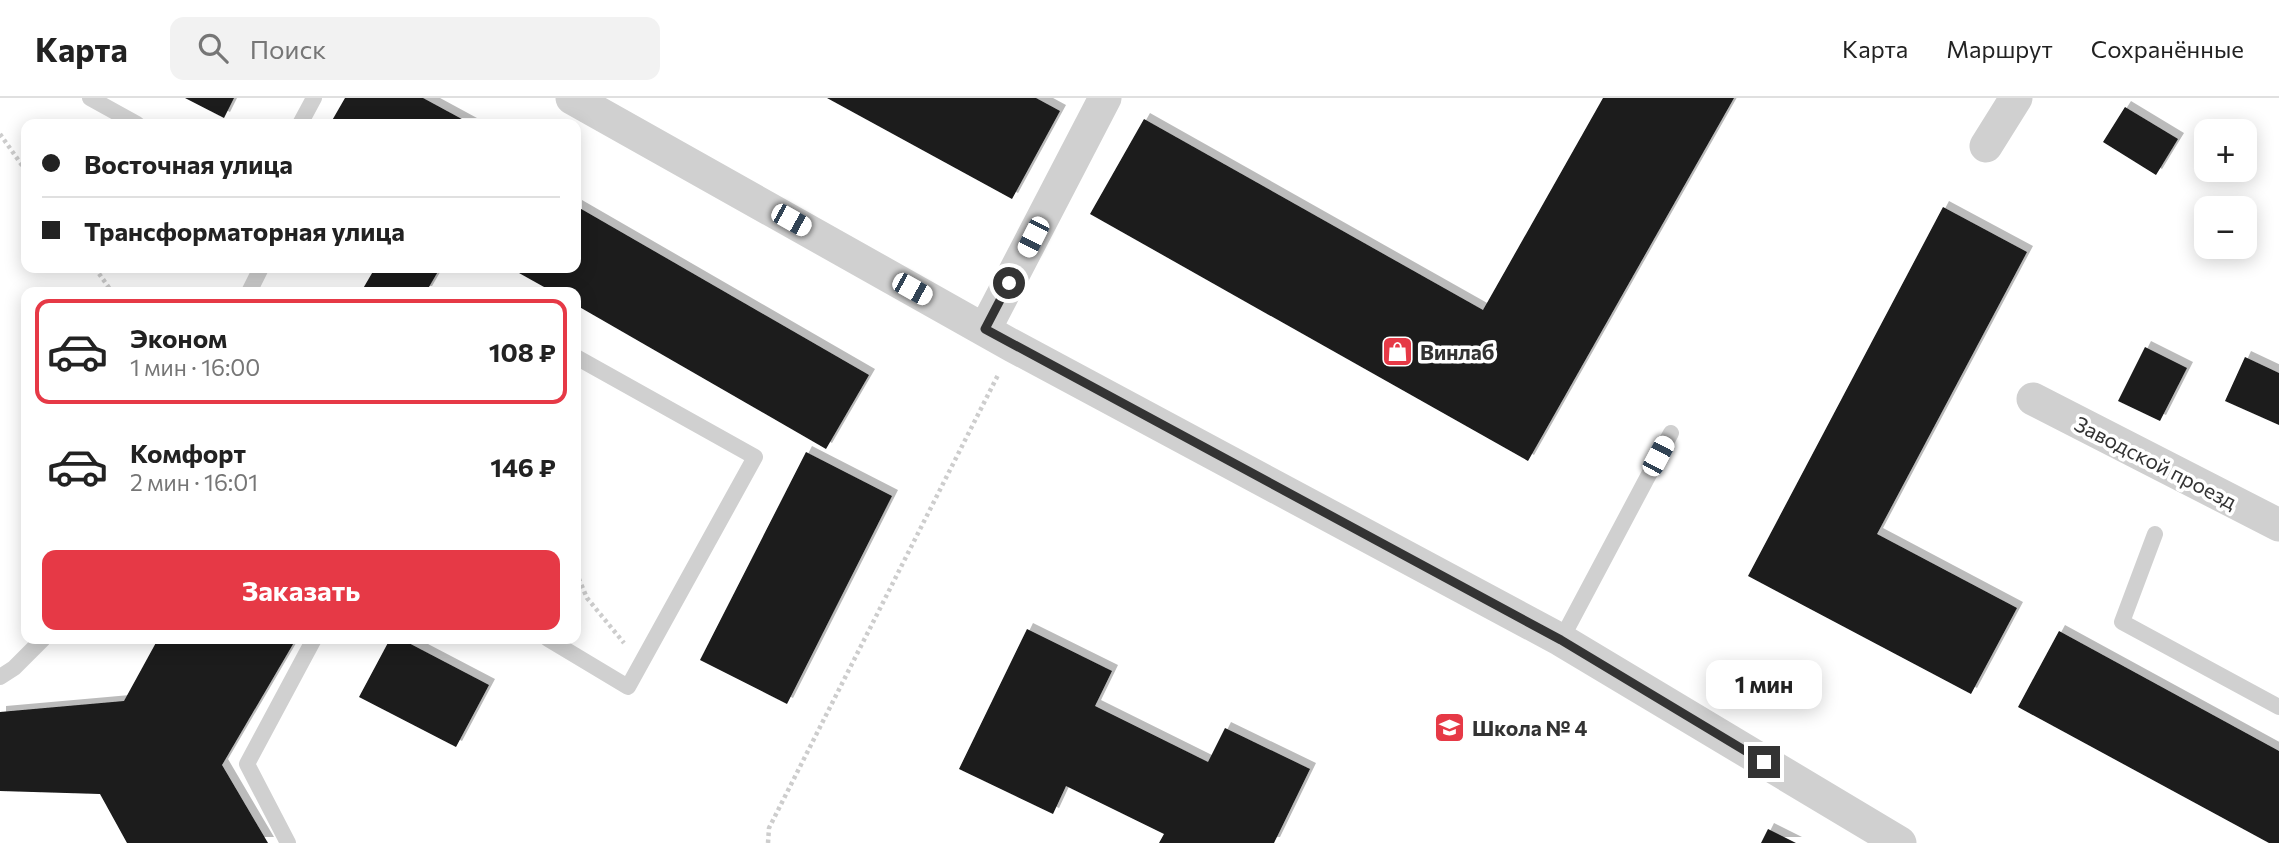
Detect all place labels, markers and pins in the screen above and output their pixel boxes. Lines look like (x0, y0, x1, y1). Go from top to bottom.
shop icon: Винлаб (1380, 334, 1414, 368)
place label: Винлаб (1420, 339, 1494, 364)
school or university icon: Школа № 4 (1432, 710, 1466, 744)
place label: Школа № 4 (1472, 715, 1587, 740)

